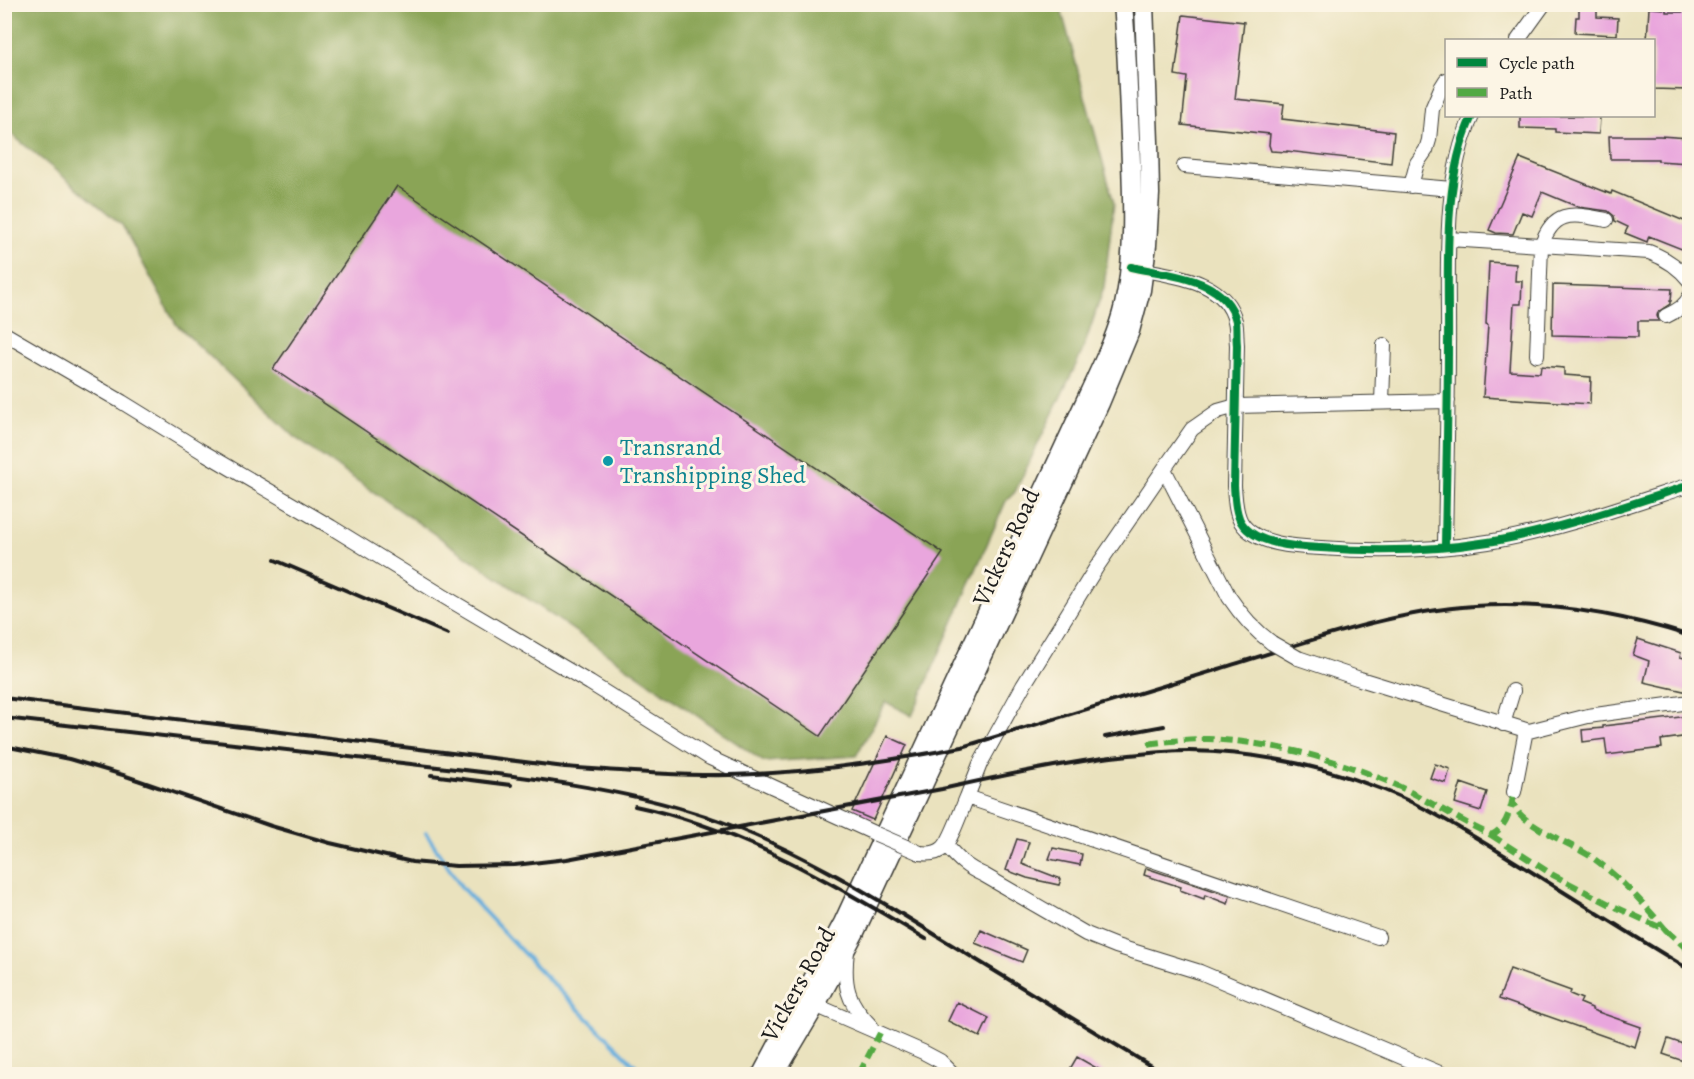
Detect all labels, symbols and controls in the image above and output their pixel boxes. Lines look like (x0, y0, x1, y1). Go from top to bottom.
legend (1445, 39, 1655, 117)
text: Cycle path (1499, 51, 1575, 75)
text: Path (1499, 81, 1533, 105)
place label: Transrand Transhipping Shed (620, 431, 806, 491)
marker: Transrand Transhipping Shed (601, 454, 615, 468)
street label: Vickers Road (964, 483, 1047, 612)
street label: Vickers Road (753, 921, 843, 1048)

